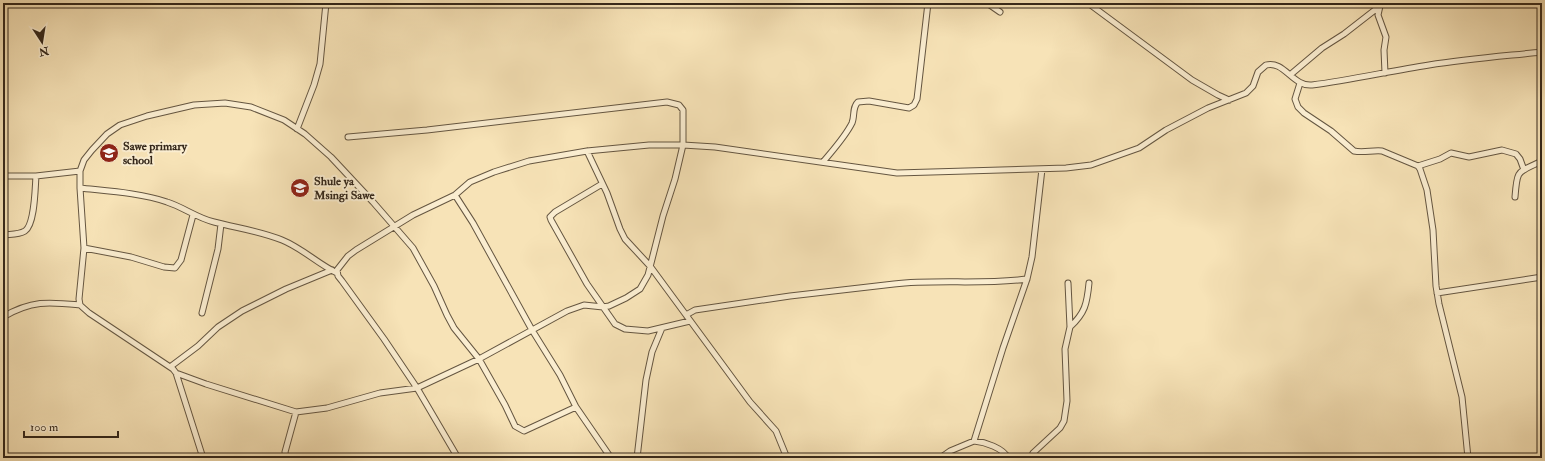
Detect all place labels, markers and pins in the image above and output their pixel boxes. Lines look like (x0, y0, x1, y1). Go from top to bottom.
place label: Sawe primary school (123, 139, 188, 168)
school or university icon: Sawe primary school (98, 142, 120, 164)
place label: Shule ya Msingi Sawe (313, 174, 375, 203)
school or university icon: Shule ya Msingi Sawe (289, 177, 311, 199)

